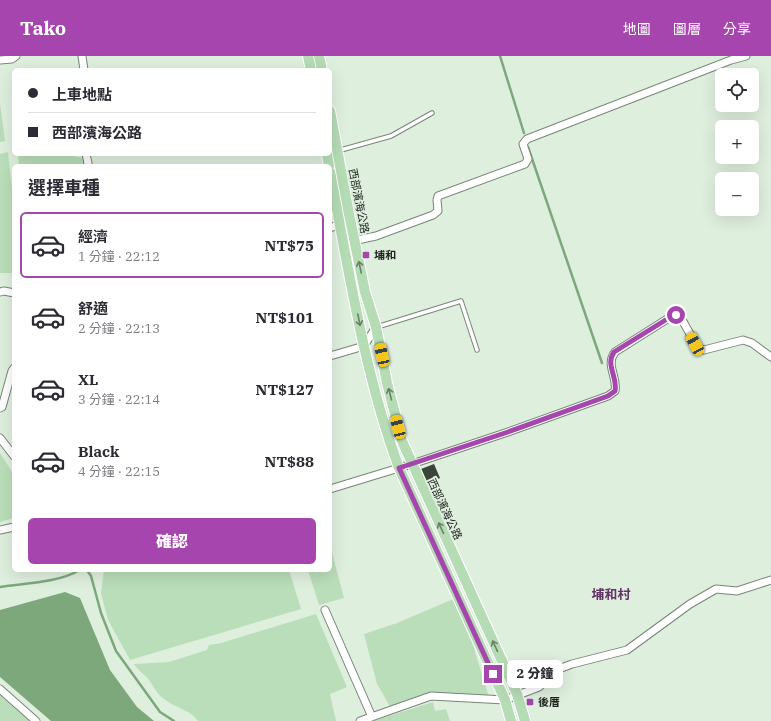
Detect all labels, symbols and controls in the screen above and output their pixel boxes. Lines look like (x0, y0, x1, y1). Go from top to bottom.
text: Tako (20, 16, 66, 40)
text: 地圖 (623, 20, 651, 38)
text: 圖層 (673, 20, 701, 38)
text: 分享 (723, 20, 751, 38)
map controls (715, 68, 759, 216)
button: locate (715, 68, 759, 112)
text: 上車地點 (52, 85, 112, 104)
button: + (715, 120, 759, 164)
text: 西部濱海公路 (52, 123, 142, 142)
street label: 西部濱海公路 (346, 167, 372, 235)
button: − (715, 172, 759, 216)
text: 選擇車種 (28, 176, 100, 199)
icon: car (30, 227, 66, 263)
text: 經濟 (78, 227, 108, 246)
text: NT$75 (265, 236, 314, 255)
text: 1 分鐘 · 22:12 (78, 248, 160, 265)
place label: 埔和 (374, 248, 396, 262)
marker: 埔和 (361, 250, 371, 260)
one-way arrow (356, 261, 364, 274)
icon: car (30, 299, 66, 335)
text: 舒適 (78, 299, 108, 318)
route start (667, 306, 685, 324)
text: NT$101 (256, 308, 314, 327)
one-way arrow (355, 313, 363, 326)
text: 2 分鐘 · 22:13 (78, 320, 160, 337)
car (684, 331, 706, 357)
car (374, 342, 390, 368)
text: XL (78, 370, 98, 389)
icon: car (30, 371, 66, 407)
text: NT$127 (256, 380, 314, 399)
one-way arrow (386, 387, 393, 400)
text: 3 分鐘 · 22:14 (78, 391, 160, 408)
car (389, 414, 407, 440)
text: Black (78, 442, 119, 461)
icon: car (30, 443, 66, 479)
text: NT$88 (265, 452, 314, 471)
text: 4 分鐘 · 22:15 (78, 463, 160, 480)
street label: 西部濱海公路 (425, 476, 465, 542)
button: 確認 (28, 518, 316, 564)
one-way arrow (437, 522, 444, 534)
district label: 埔和村 (591, 586, 631, 603)
one-way arrow (491, 640, 498, 652)
callout: 2 分鐘 (507, 660, 563, 688)
route end (484, 665, 502, 683)
text: 2 分鐘 (517, 665, 553, 682)
place label: 後厝 (538, 695, 560, 709)
marker: 後厝 (525, 697, 535, 707)

